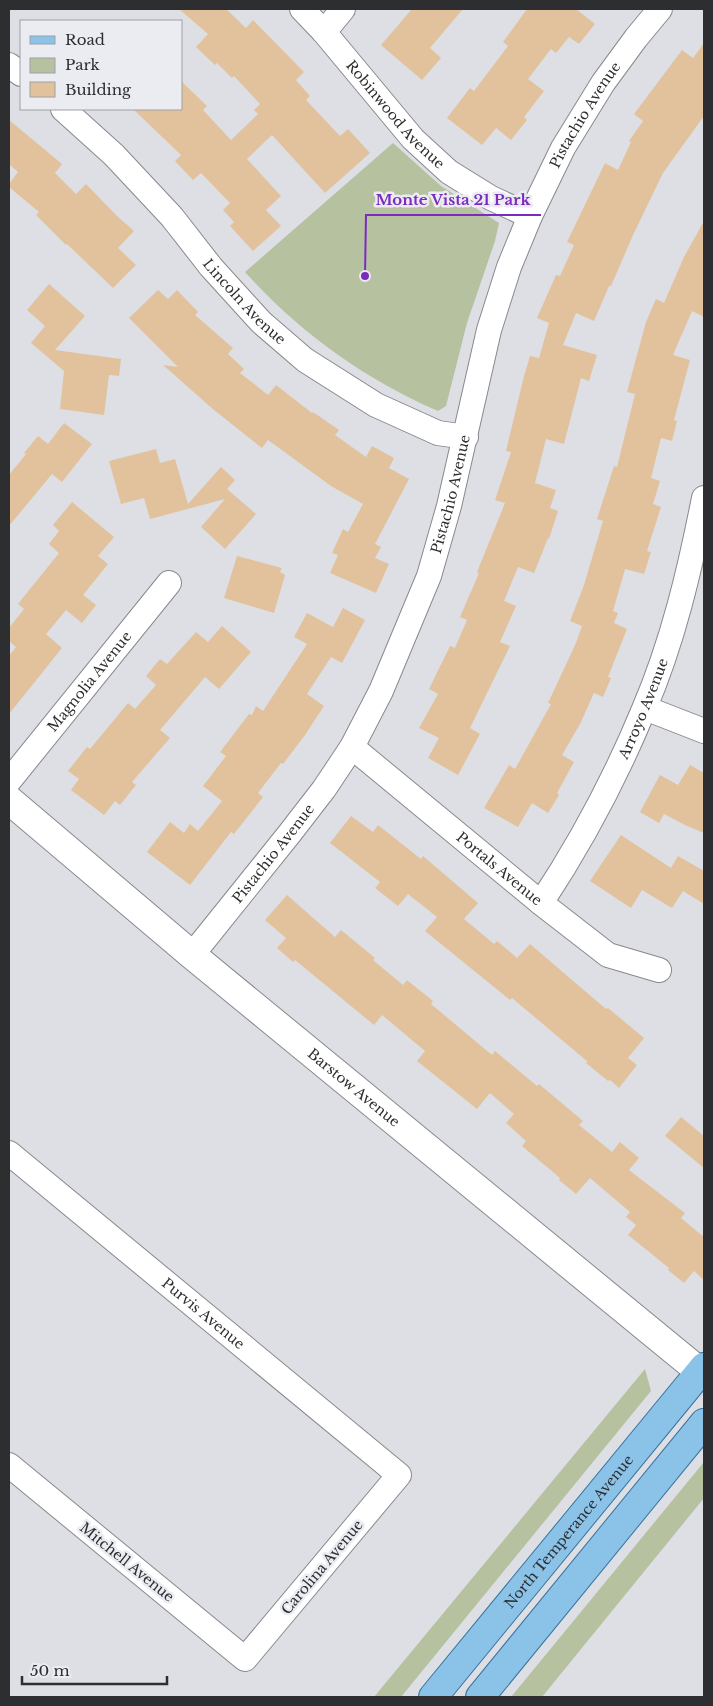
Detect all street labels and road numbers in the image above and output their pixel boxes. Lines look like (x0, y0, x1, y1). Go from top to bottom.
street label: Robinwood Avenue (342, 56, 448, 173)
street label: Pistachio Avenue (546, 58, 625, 171)
street label: Lincoln Avenue (199, 255, 289, 348)
street label: Pistachio Avenue (427, 433, 474, 556)
street label: Magnolia Avenue (43, 628, 135, 735)
street label: Arroyo Avenue (614, 656, 672, 763)
street label: Pistachio Avenue (228, 800, 318, 907)
street label: Portals Avenue (453, 828, 546, 909)
street label: Barstow Avenue (304, 1045, 404, 1131)
street label: Purvis Avenue (158, 1274, 248, 1353)
street label: North Temperance Avenue (500, 1451, 637, 1612)
street label: Carolina Avenue (277, 1516, 367, 1618)
street label: Mitchell Avenue (76, 1518, 178, 1606)

